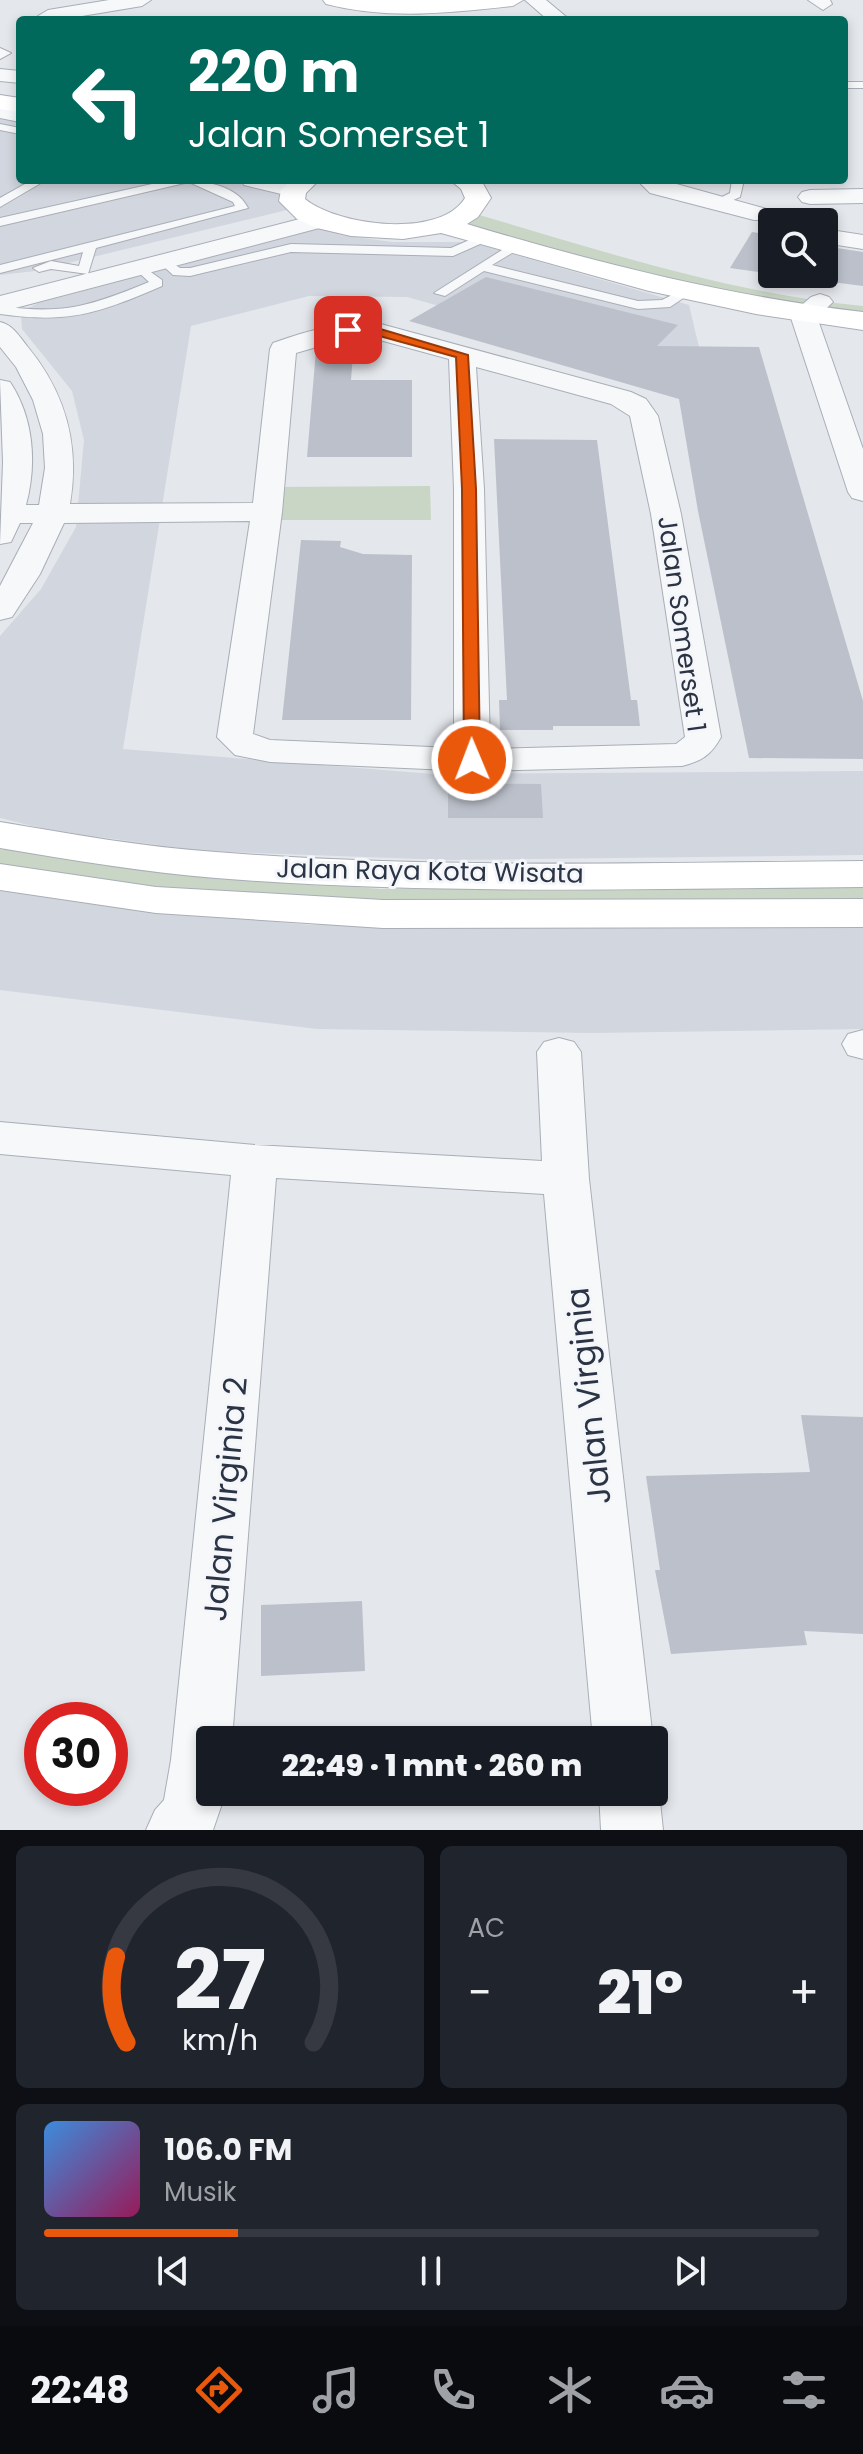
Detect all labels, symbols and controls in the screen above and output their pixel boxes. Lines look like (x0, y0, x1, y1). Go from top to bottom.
text: 220 m (188, 33, 360, 112)
icon: left (56, 48, 160, 152)
text: Jalan Somerset 1 (188, 109, 490, 160)
map controls (758, 208, 838, 288)
button: search (758, 208, 838, 288)
pin (314, 296, 382, 364)
icon: arrive (326, 308, 370, 352)
street label: Jalan Somerset 1 (649, 514, 715, 734)
position arrow (430, 718, 514, 802)
street label: Jalan Raya Kota Wisata (276, 850, 584, 892)
street label: Jalan Virginia (554, 1285, 622, 1507)
street label: Jalan Virginia 2 (192, 1375, 258, 1623)
speed limit sign: 30 (24, 1702, 128, 1806)
text: 22:49 · 1 mnt · 260 m (282, 1744, 582, 1787)
text: AC (468, 1910, 505, 1946)
text: 27 (174, 1922, 266, 2038)
text: 21° (597, 1951, 683, 2035)
text: − (468, 1962, 492, 2023)
text: + (789, 1962, 819, 2023)
text: km/h (182, 2020, 258, 2060)
text: 106.0 FM (164, 2128, 292, 2171)
text: Musik (164, 2174, 236, 2210)
icon: previous (151, 2249, 195, 2293)
icon: pause (409, 2249, 453, 2293)
icon: next (668, 2249, 712, 2293)
icon: directions (191, 2362, 247, 2418)
icon: music (308, 2362, 364, 2418)
icon: phone (425, 2362, 481, 2418)
icon: climate (542, 2362, 598, 2418)
icon: car (659, 2362, 715, 2418)
icon: filters (776, 2362, 832, 2418)
text: 22:48 (31, 2365, 130, 2416)

